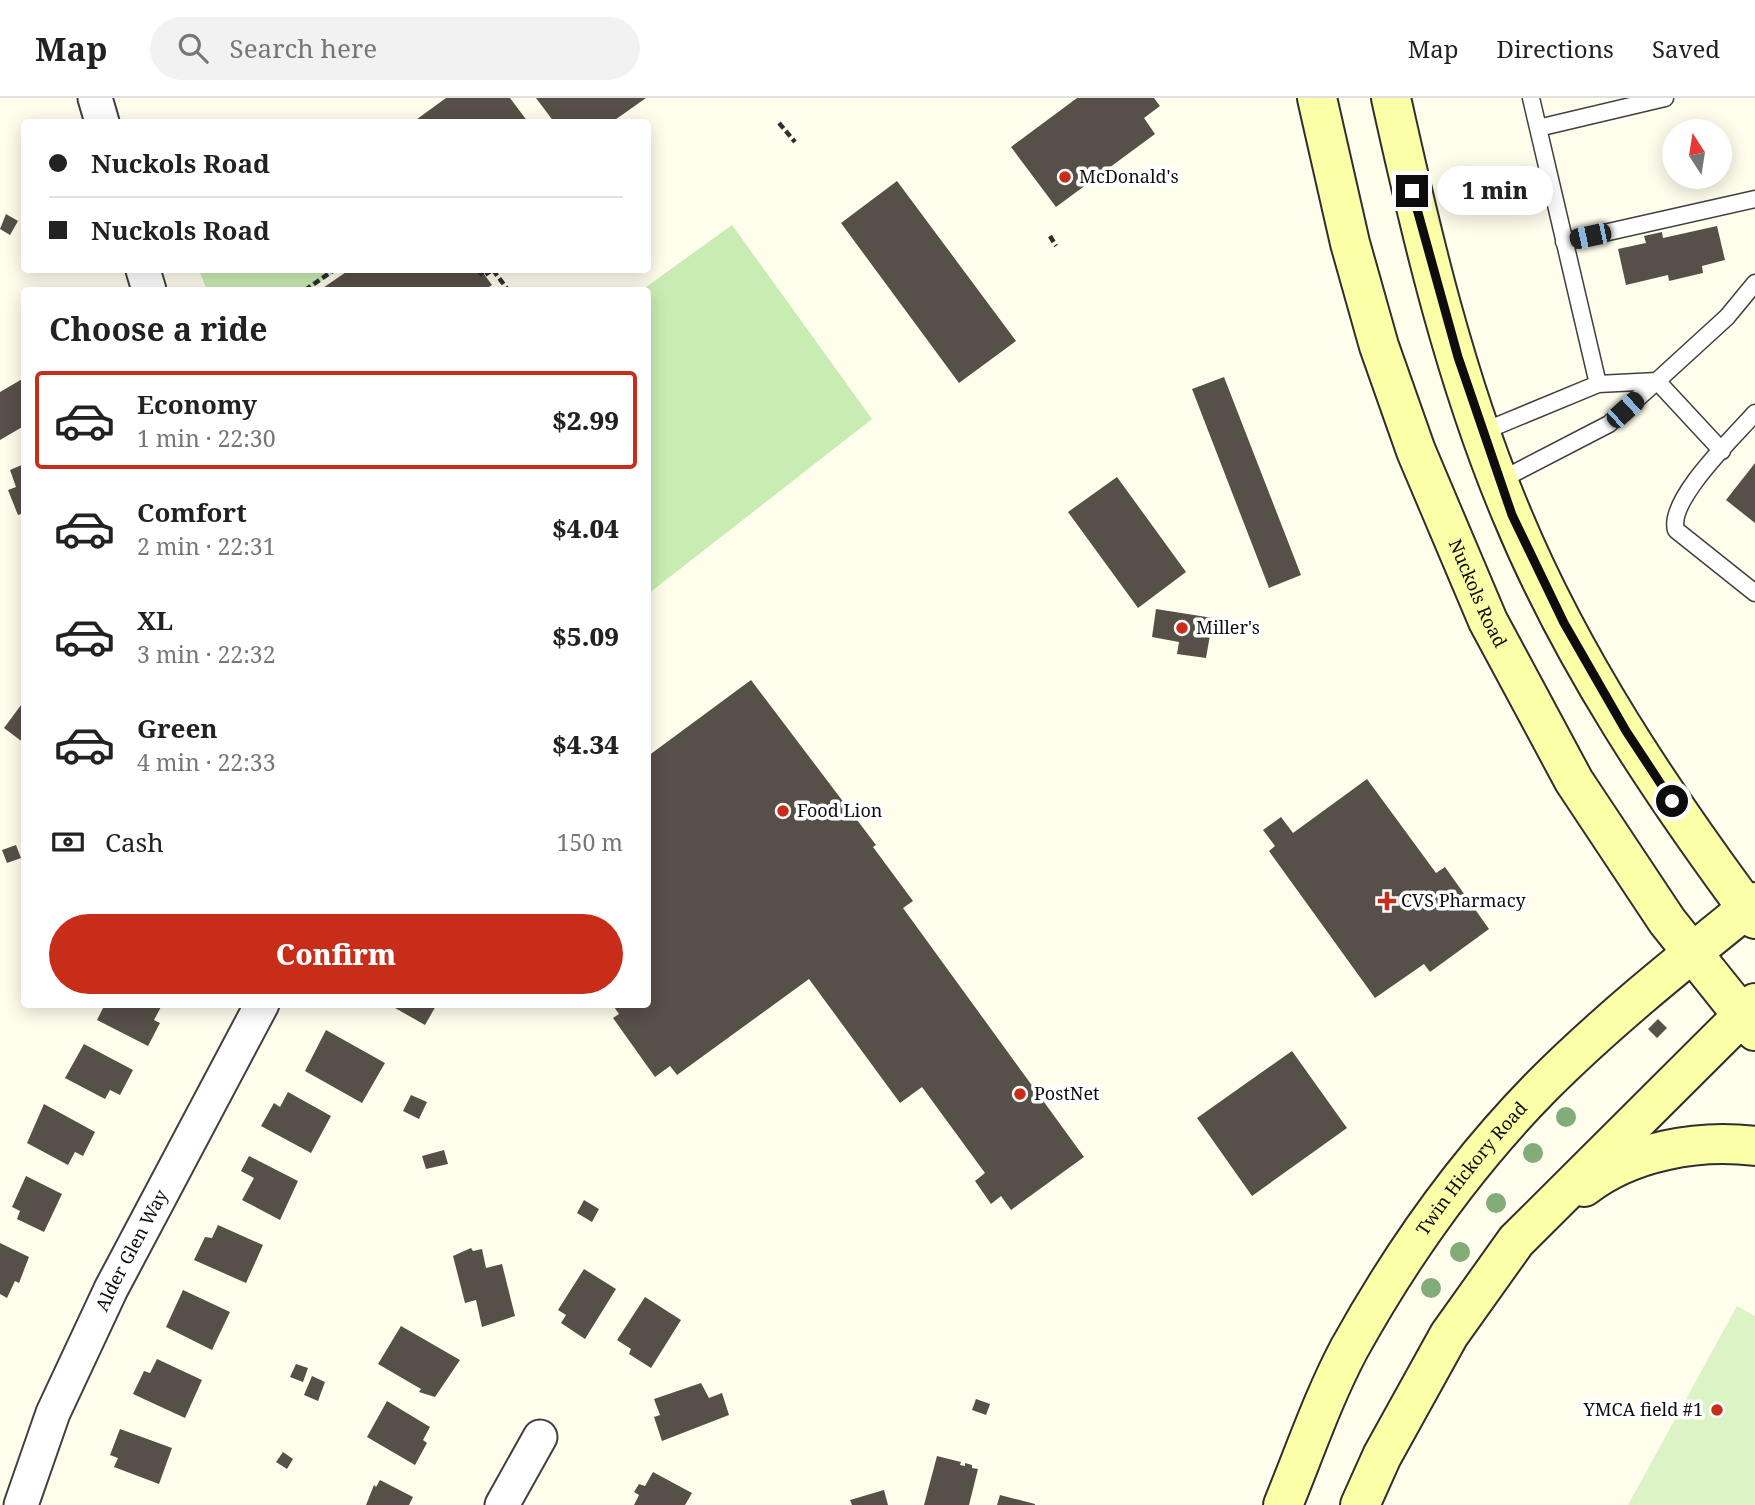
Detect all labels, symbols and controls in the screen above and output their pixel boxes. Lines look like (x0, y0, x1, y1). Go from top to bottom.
search box (150, 17, 640, 80)
text: Map (35, 26, 108, 71)
icon: search (174, 29, 212, 67)
text: Search here (230, 30, 377, 66)
text: Map (1408, 32, 1459, 65)
text: Directions (1497, 32, 1614, 65)
text: Saved (1652, 32, 1720, 65)
north arrow (1662, 119, 1732, 189)
map controls (1662, 119, 1732, 189)
text: Nuckols Road (91, 145, 270, 181)
place label: McDonald's (1079, 164, 1179, 188)
callout: 1 min (1436, 166, 1552, 216)
marker: McDonald's (1057, 169, 1073, 185)
text: 1 min (1462, 174, 1528, 206)
route end (1396, 175, 1428, 207)
text: Nuckols Road (91, 212, 270, 248)
car (1568, 221, 1613, 251)
text: Choose a ride (49, 307, 268, 350)
text: Economy (137, 386, 257, 422)
car (1603, 388, 1648, 432)
icon: car (53, 389, 116, 452)
text: $2.99 (552, 402, 619, 438)
text: 1 min · 22:30 (137, 422, 275, 454)
text: Comfort (137, 494, 247, 530)
icon: car (53, 497, 116, 560)
text: $4.04 (552, 510, 619, 546)
text: 2 min · 22:31 (137, 530, 275, 562)
street label: Nuckols Road (1444, 535, 1513, 651)
text: XL (137, 602, 173, 638)
icon: car (53, 605, 116, 668)
place label: Miller's (1196, 615, 1260, 639)
text: $5.09 (552, 618, 619, 654)
marker: Miller's (1174, 620, 1190, 636)
text: 3 min · 22:32 (137, 638, 275, 670)
text: Green (137, 710, 218, 746)
icon: car (53, 713, 116, 776)
text: $4.34 (552, 726, 619, 762)
text: 4 min · 22:33 (137, 746, 275, 778)
route start (1656, 785, 1688, 817)
place label: Food Lion (797, 798, 883, 822)
marker: Food Lion (775, 803, 791, 819)
icon: cash (49, 823, 87, 861)
text: Cash (105, 824, 164, 860)
text: 150 m (557, 826, 623, 858)
place label: CVS Pharmacy (1401, 888, 1527, 912)
marker: CVS Pharmacy (1379, 893, 1395, 909)
button: Confirm (49, 914, 623, 994)
place label: PostNet (1034, 1081, 1099, 1105)
marker: PostNet (1012, 1086, 1028, 1102)
street label: Twin Hickory Road (1410, 1096, 1532, 1240)
street label: Alder Glen Way (89, 1184, 173, 1315)
place label: YMCA field #1 (1582, 1397, 1703, 1421)
marker: YMCA field #1 (1709, 1402, 1725, 1418)

